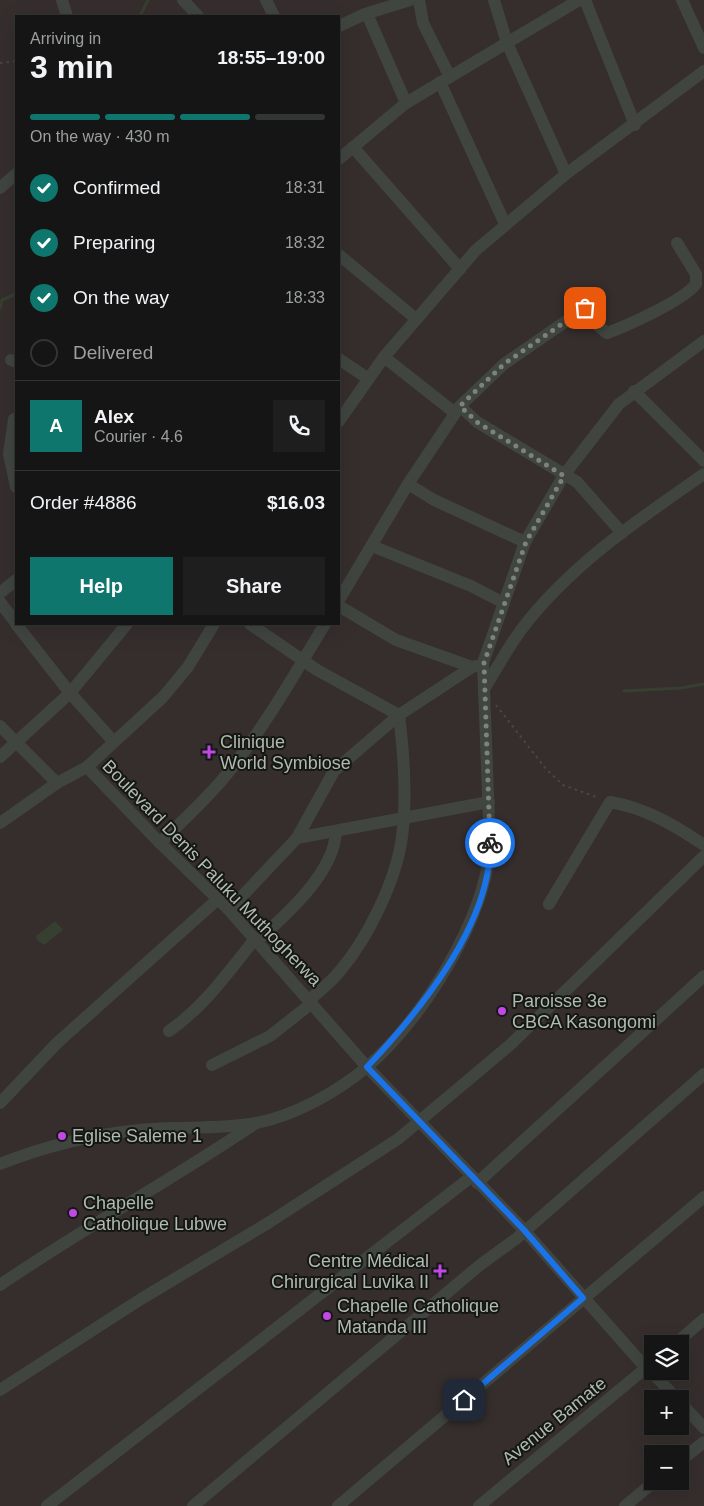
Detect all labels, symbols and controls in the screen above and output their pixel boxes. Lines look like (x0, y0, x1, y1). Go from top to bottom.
text: Arriving in (30, 30, 101, 47)
text: 18:55–19:00 (217, 47, 325, 68)
text: 3 min (30, 49, 114, 85)
text: On the way · 430 m (30, 128, 170, 145)
icon: check (30, 174, 58, 202)
text: Confirmed (73, 177, 161, 198)
text: 18:31 (285, 179, 325, 196)
icon: check (30, 229, 58, 257)
text: Preparing (73, 232, 155, 253)
text: 18:32 (285, 234, 325, 251)
icon: check (30, 284, 58, 312)
text: On the way (73, 287, 169, 308)
pin (564, 287, 606, 329)
text: 18:33 (285, 289, 325, 306)
icon: bag (571, 294, 599, 322)
text: Delivered (73, 342, 153, 363)
button: phone (273, 400, 325, 452)
text: Alex (94, 406, 134, 427)
text: A (49, 415, 63, 436)
text: Courier · 4.6 (94, 428, 183, 445)
text: Order #4886 (30, 492, 137, 513)
text: $16.03 (267, 492, 325, 513)
button: Help (30, 557, 173, 615)
button: Share (183, 557, 325, 615)
place label: Clinique World Symbiose (220, 732, 351, 773)
marker: Clinique World Symbiose (202, 745, 216, 759)
street label: Boulevard Denis Paluku Muthogherwa (98, 756, 326, 991)
courier (465, 818, 515, 868)
icon: bike (476, 829, 504, 857)
place label: Paroisse 3e CBCA Kasongomi (512, 991, 656, 1032)
marker: Paroisse 3e CBCA Kasongomi (496, 1005, 508, 1017)
place label: Eglise Saleme 1 (72, 1126, 202, 1146)
marker: Eglise Saleme 1 (56, 1130, 68, 1142)
place label: Chapelle Catholique Lubwe (83, 1193, 227, 1234)
marker: Chapelle Catholique Lubwe (67, 1207, 79, 1219)
place label: Centre Médical Chirurgical Luvika II (271, 1251, 429, 1292)
marker: Centre Médical Chirurgical Luvika II (433, 1264, 447, 1278)
place label: Chapelle Catholique Matanda III (337, 1296, 499, 1337)
marker: Chapelle Catholique Matanda III (321, 1310, 333, 1322)
map controls (644, 1335, 689, 1490)
button: layers (644, 1335, 689, 1380)
street label: Avenue Bamate (498, 1373, 610, 1469)
pin (443, 1379, 485, 1421)
icon: home (450, 1386, 478, 1414)
button: + (644, 1390, 689, 1435)
button: − (644, 1445, 689, 1490)

